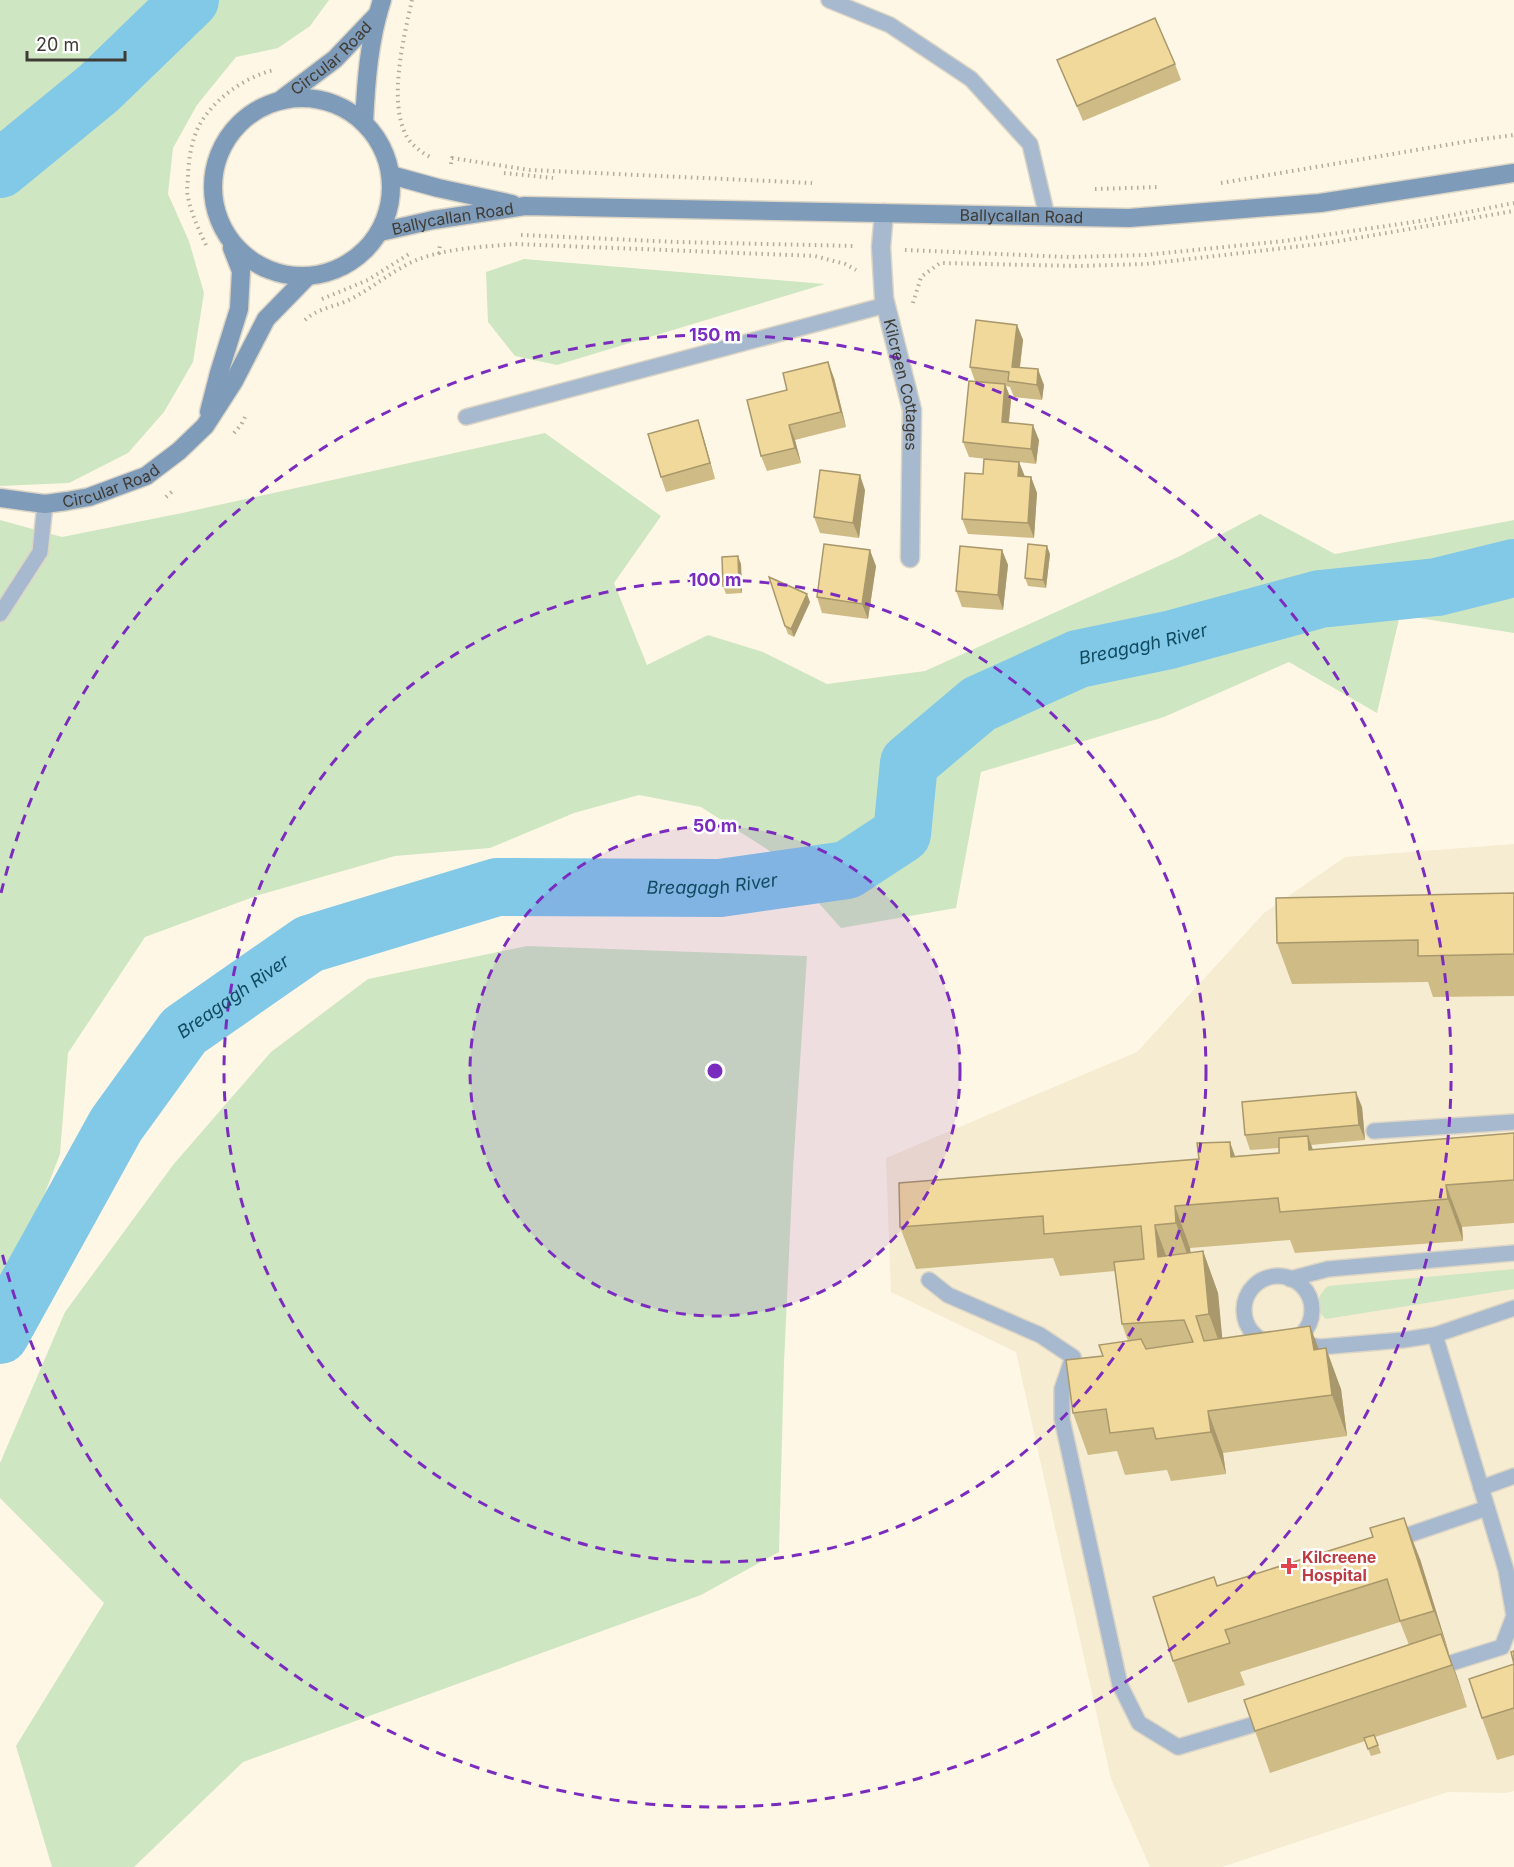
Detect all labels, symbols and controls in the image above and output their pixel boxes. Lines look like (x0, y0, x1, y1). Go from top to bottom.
street label: Circular Road (286, 17, 376, 99)
scale bar (27, 24, 124, 62)
text: 20 m (36, 34, 79, 55)
street label: Ballycallan Road (390, 198, 515, 239)
street label: Ballycallan Road (960, 205, 1083, 227)
street label: Kilcreen Cottages (880, 317, 922, 451)
text: 150 m (689, 324, 741, 345)
street label: Circular Road (61, 459, 163, 512)
text: 100 m (689, 569, 741, 590)
water label: Breagagh River (1077, 619, 1211, 669)
text: 50 m (693, 815, 737, 836)
water label: Breagagh River (647, 869, 780, 898)
water label: Breagagh River (173, 949, 294, 1042)
centre of rings (705, 1061, 725, 1081)
place label: Kilcreene Hospital (1302, 1547, 1376, 1585)
marker: Kilcreene Hospital (1280, 1557, 1298, 1575)

